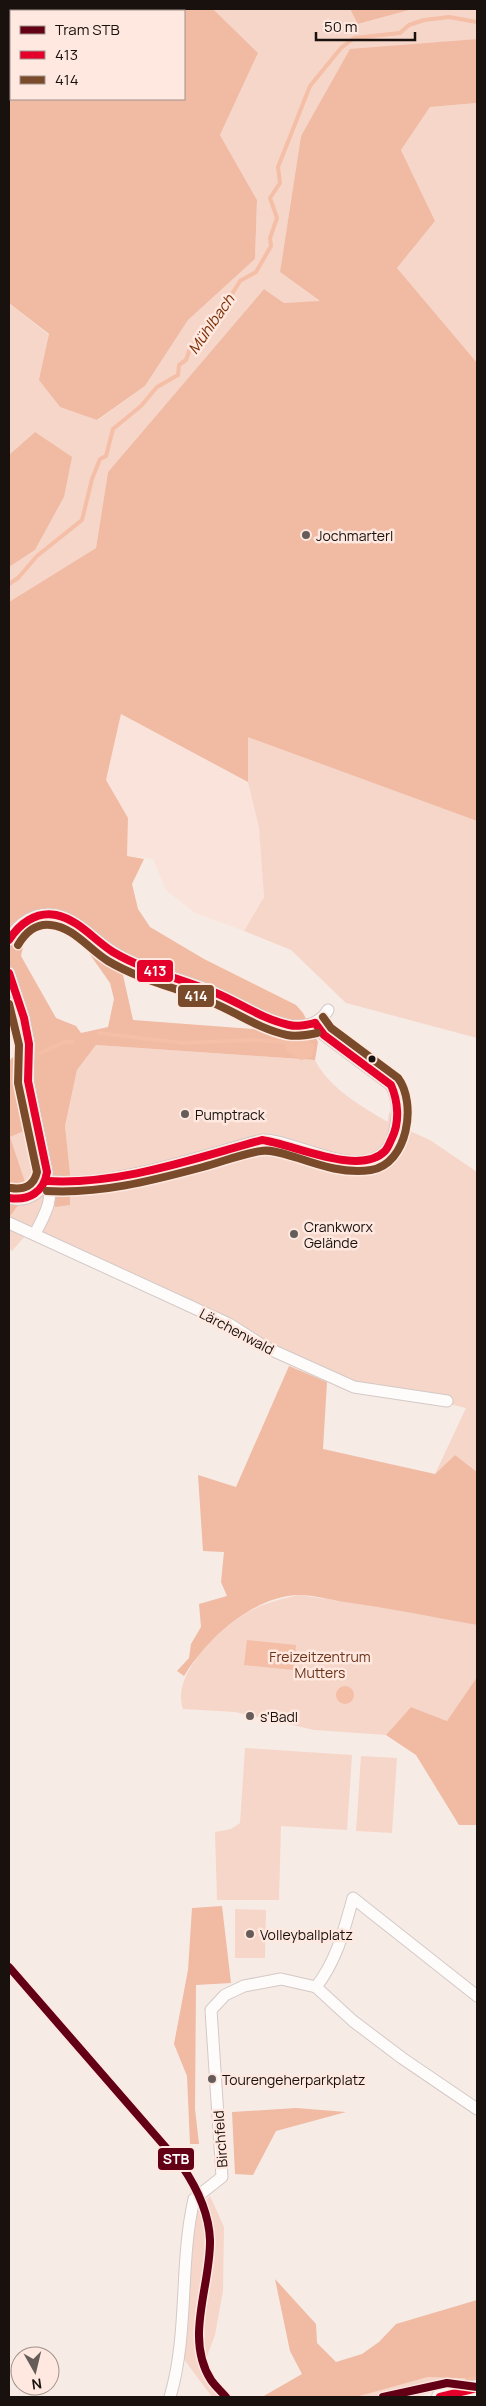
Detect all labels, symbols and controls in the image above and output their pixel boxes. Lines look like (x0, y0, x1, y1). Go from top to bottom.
legend (10, 10, 185, 100)
scale bar (316, 10, 415, 42)
text: 50 m (324, 16, 358, 37)
text: Tram STB (55, 19, 120, 40)
text: 413 (55, 44, 78, 65)
text: 414 (55, 69, 79, 90)
water label: Mühlbach (183, 289, 240, 358)
place label: Jochmarterl (316, 526, 393, 545)
marker: Jochmarterl (300, 529, 312, 541)
line badge: 413 (136, 959, 174, 983)
text: 413 (144, 961, 166, 980)
line badge: 414 (177, 984, 215, 1008)
text: 414 (184, 986, 208, 1005)
unlabelled marker (367, 1054, 377, 1064)
place label: Pumptrack (195, 1105, 266, 1124)
marker: Pumptrack (179, 1108, 191, 1120)
place label: Crankworx Gelände (304, 1217, 374, 1252)
marker: Crankworx Gelände (288, 1228, 300, 1240)
street label: Lärchenwald (196, 1303, 278, 1359)
park label: Freizeitzentrum Mutters (269, 1647, 371, 1682)
place label: s'Badl (260, 1707, 298, 1726)
marker: s'Badl (244, 1710, 256, 1722)
place label: Volleyballplatz (260, 1925, 353, 1944)
marker: Volleyballplatz (244, 1928, 256, 1940)
place label: Tourengeherparkplatz (222, 2070, 365, 2089)
marker: Tourengeherparkplatz (206, 2073, 218, 2085)
street label: Birchfeld (209, 2110, 231, 2168)
line badge: STB (157, 2147, 195, 2171)
text: STB (163, 2149, 189, 2168)
north arrow (10, 2346, 60, 2396)
text: N (31, 2374, 43, 2394)

